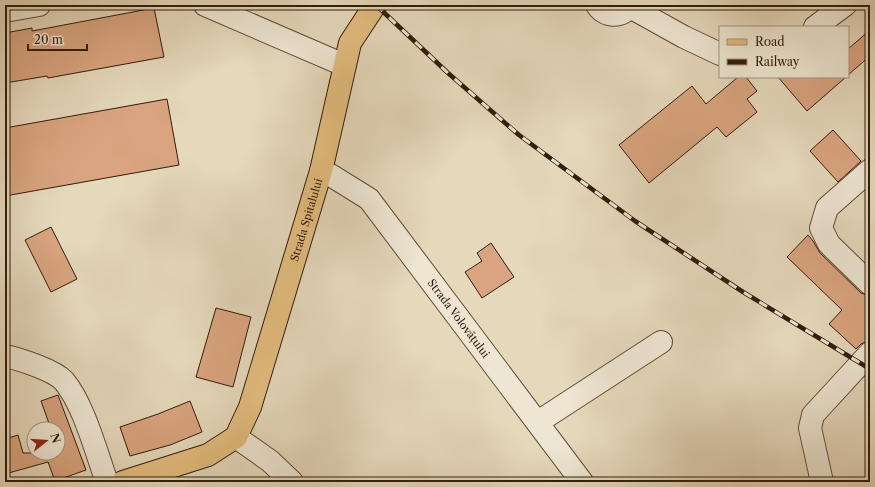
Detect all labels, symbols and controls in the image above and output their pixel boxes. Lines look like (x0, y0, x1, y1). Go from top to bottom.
scale bar (28, 26, 87, 52)
legend (719, 26, 849, 78)
text: 20 m (34, 32, 63, 47)
text: Road (755, 34, 785, 49)
text: Railway (755, 54, 800, 69)
street label: Strada Spitalului (287, 176, 326, 263)
street label: Strada Volovățului (425, 276, 493, 361)
north arrow (26, 421, 66, 461)
text: N (47, 431, 64, 445)

